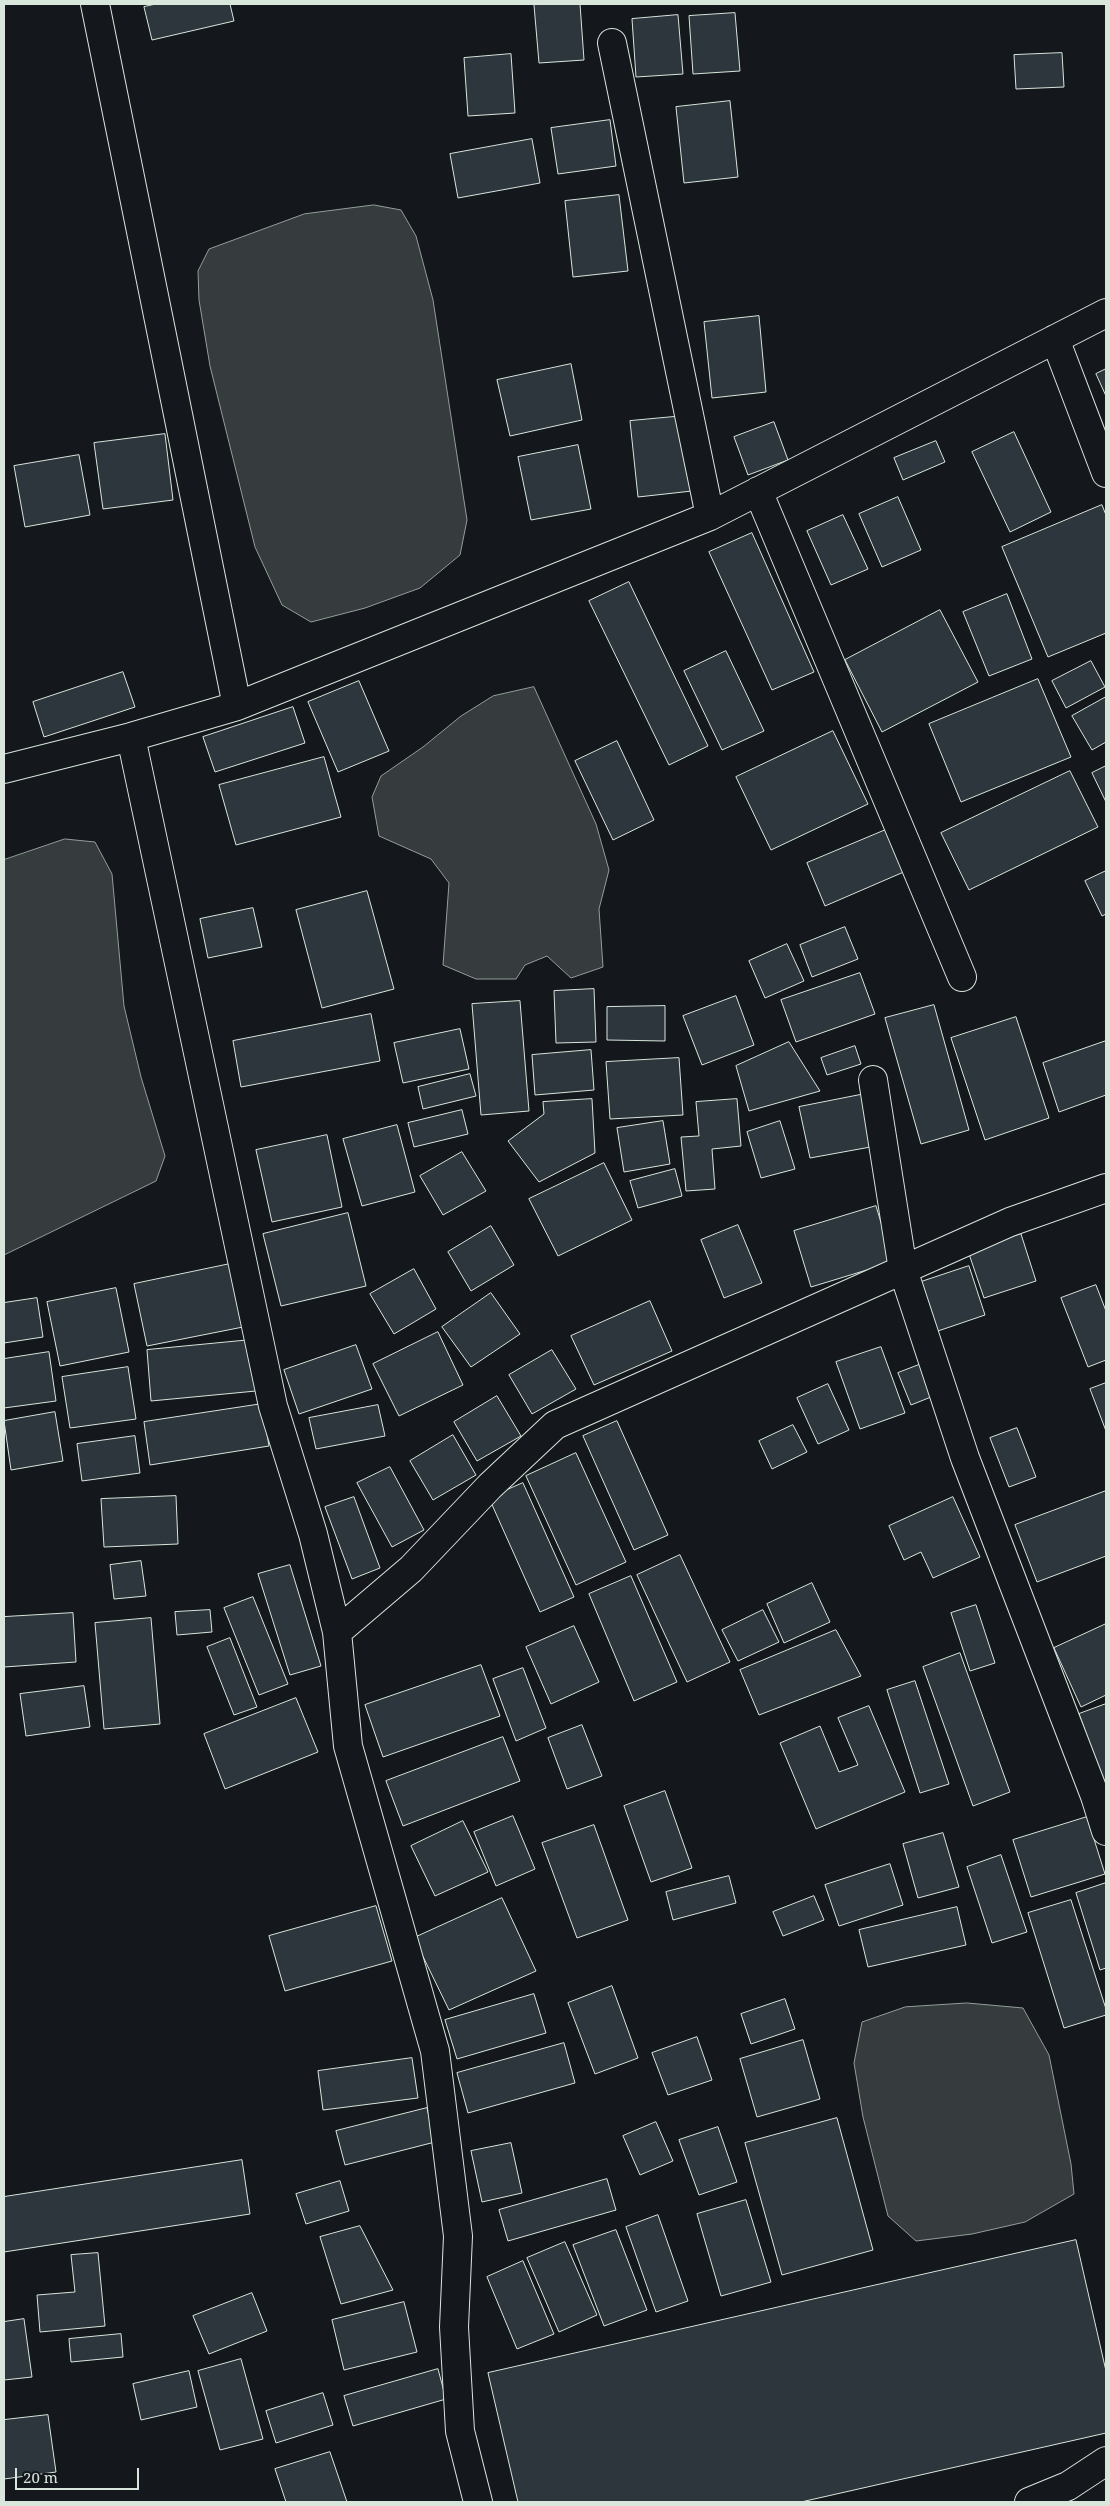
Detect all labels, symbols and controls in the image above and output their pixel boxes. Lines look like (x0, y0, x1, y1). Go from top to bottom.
scale bar (18, 2458, 141, 2490)
text: 20 m (23, 2467, 58, 2487)

